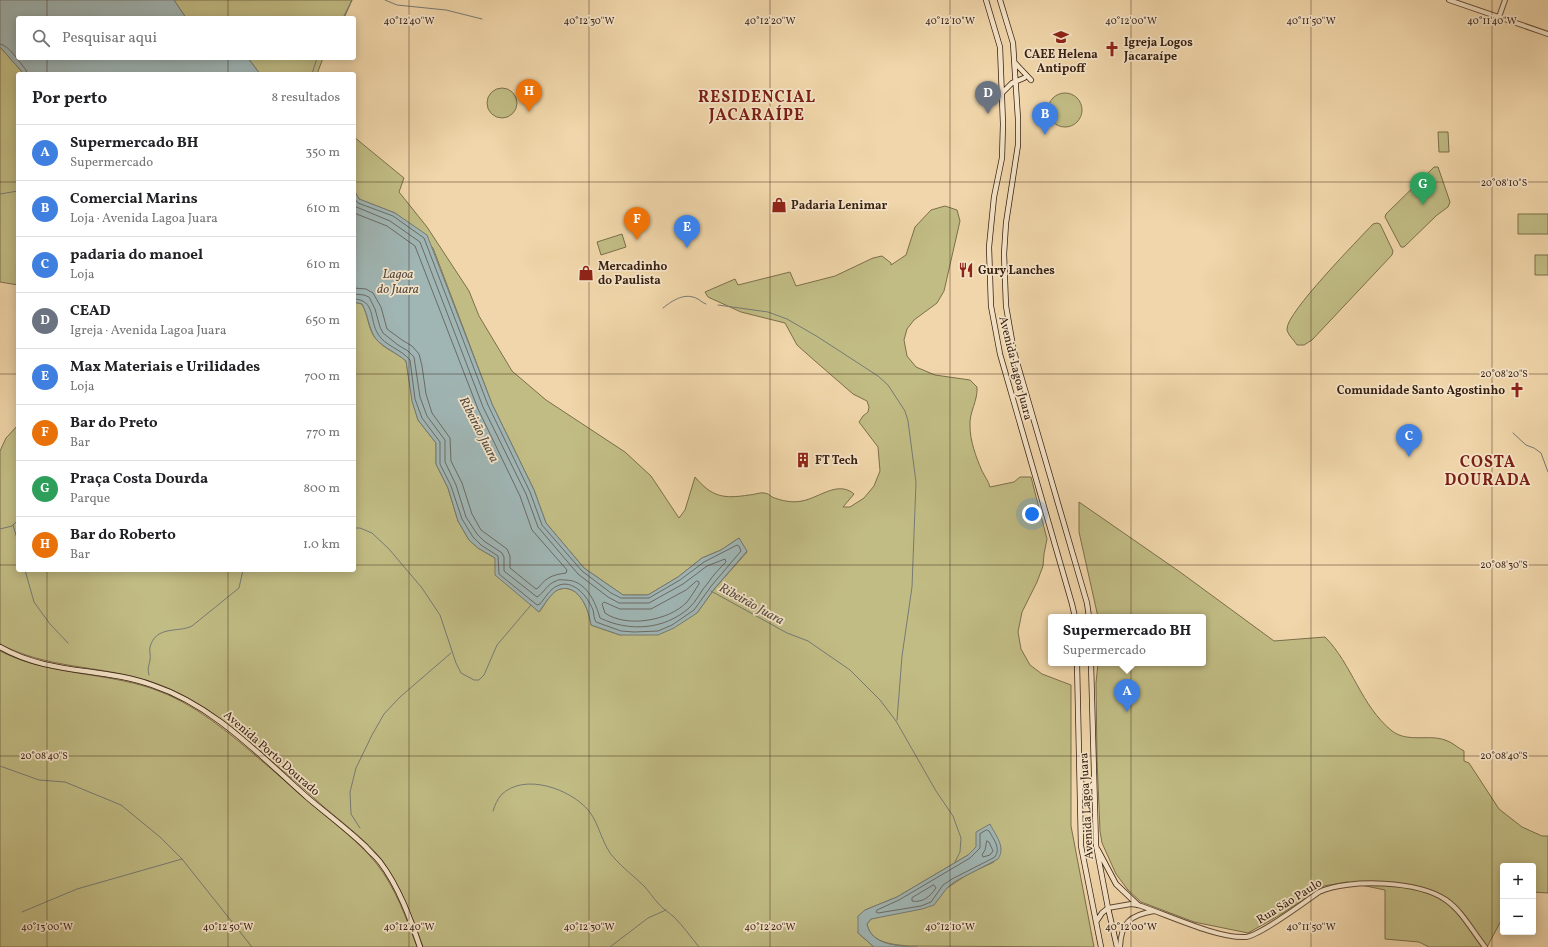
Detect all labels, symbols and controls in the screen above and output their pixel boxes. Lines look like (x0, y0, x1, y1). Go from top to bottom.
text: 40°12'40"W (383, 14, 435, 28)
text: 40°12'30"W (563, 14, 615, 28)
text: 40°12'20"W (744, 14, 796, 28)
text: 40°12'10"W (925, 14, 975, 28)
text: 40°12'00"W (1105, 14, 1157, 28)
text: 40°11'50"W (1286, 14, 1336, 28)
text: 40°11'40"W (1467, 14, 1517, 28)
search box (16, 16, 356, 60)
icon: search (30, 27, 52, 49)
text: Pesquisar aqui (62, 28, 157, 49)
school or university icon: CAEE Helena Antipoff (1052, 28, 1070, 46)
place label: Igreja Logos Jacaraípe (1123, 35, 1193, 65)
church icon: Igreja Logos Jacaraípe (1103, 40, 1121, 58)
place label: CAEE Helena Antipoff (1024, 47, 1098, 77)
pin: H (516, 79, 542, 112)
pin: D (975, 81, 1001, 114)
text: Por perto (32, 87, 107, 110)
district label: RESIDENCIAL JACARAÍPE (698, 87, 816, 127)
text: 8 resultados (272, 89, 340, 107)
pin: B (1032, 102, 1058, 135)
text: Supermercado BH (70, 133, 198, 154)
text: A (40, 144, 50, 162)
text: 350 m (305, 144, 340, 162)
text: Supermercado (70, 154, 153, 172)
pin: G (1410, 172, 1436, 205)
text: 20°08'10"S (1481, 176, 1527, 190)
text: Comercial Marins (70, 189, 198, 210)
shop icon: Padaria Lenimar (770, 196, 788, 214)
place label: Padaria Lenimar (791, 198, 888, 214)
text: B (41, 200, 49, 218)
text: 610 m (306, 200, 340, 218)
pin: F (624, 207, 650, 240)
text: Loja · Avenida Lagoa Juara (70, 210, 218, 228)
pin: E (674, 215, 700, 248)
text: padaria do manoel (70, 245, 203, 266)
text: C (41, 256, 49, 274)
text: 610 m (306, 256, 340, 274)
place label: Mercadinho do Paulista (598, 259, 667, 289)
restaurant icon: Gury Lanches (957, 261, 975, 279)
place label: Gury Lanches (978, 263, 1055, 279)
shop icon: Mercadinho do Paulista (577, 264, 595, 282)
text: Loja (70, 266, 94, 284)
water label: Lagoa do Juara (377, 266, 419, 299)
text: CEAD (70, 301, 111, 322)
text: D (40, 312, 50, 330)
text: 650 m (306, 312, 340, 330)
street label: Avenida Lagoa Juara (994, 314, 1036, 422)
text: Igreja · Avenida Lagoa Juara (70, 322, 227, 340)
text: Max Materiais e Urilidades (70, 357, 260, 378)
text: 20°08'20"S (1480, 367, 1528, 381)
text: E (41, 368, 49, 386)
text: 700 m (304, 368, 340, 386)
text: Loja (70, 378, 94, 396)
church icon: Comunidade Santo Agostinho (1508, 381, 1526, 399)
place label: Comunidade Santo Agostinho (1337, 383, 1505, 399)
water label: Ribeirão Juara (454, 394, 503, 466)
text: Bar do Preto (70, 413, 158, 434)
text: F (41, 424, 49, 442)
text: 770 m (306, 424, 340, 442)
pin: C (1396, 424, 1422, 457)
text: Bar (70, 434, 90, 452)
building icon: FT Tech (794, 451, 812, 469)
district label: COSTA DOURADA (1445, 452, 1531, 492)
place label: FT Tech (815, 453, 858, 469)
text: Praça Costa Dourda (70, 469, 208, 490)
text: G (40, 480, 50, 498)
text: 800 m (303, 480, 340, 498)
text: Parque (70, 490, 110, 508)
your location (1022, 504, 1042, 524)
text: Bar do Roberto (70, 525, 176, 546)
text: H (40, 536, 50, 554)
text: 1.0 km (303, 536, 340, 554)
text: Bar (70, 546, 90, 564)
text: 20°08'30"S (1480, 558, 1528, 572)
water label: Ribeirão Juara (715, 579, 787, 630)
popup (1048, 614, 1206, 666)
text: Supermercado BH (1063, 621, 1191, 642)
text: Supermercado (1063, 642, 1146, 660)
pin: A (1114, 679, 1140, 712)
street label: Avenida Porto Dourado (220, 707, 323, 800)
text: 20°08'40"S (20, 749, 68, 763)
text: 20°08'40"S (1480, 749, 1528, 763)
street label: Avenida Lagoa Juara (1076, 752, 1098, 860)
map controls (1500, 863, 1536, 935)
button: + (1500, 863, 1536, 899)
street label: Rua São Paulo (1254, 875, 1325, 928)
button: − (1500, 899, 1536, 935)
text: 40°13'00"W (21, 920, 73, 934)
text: 40°12'50"W (203, 920, 253, 934)
text: 40°12'40"W (383, 920, 435, 934)
text: 40°12'30"W (563, 920, 615, 934)
text: 40°12'20"W (744, 920, 796, 934)
text: 40°12'10"W (925, 920, 975, 934)
text: 40°12'00"W (1105, 920, 1157, 934)
text: 40°11'50"W (1286, 920, 1336, 934)

